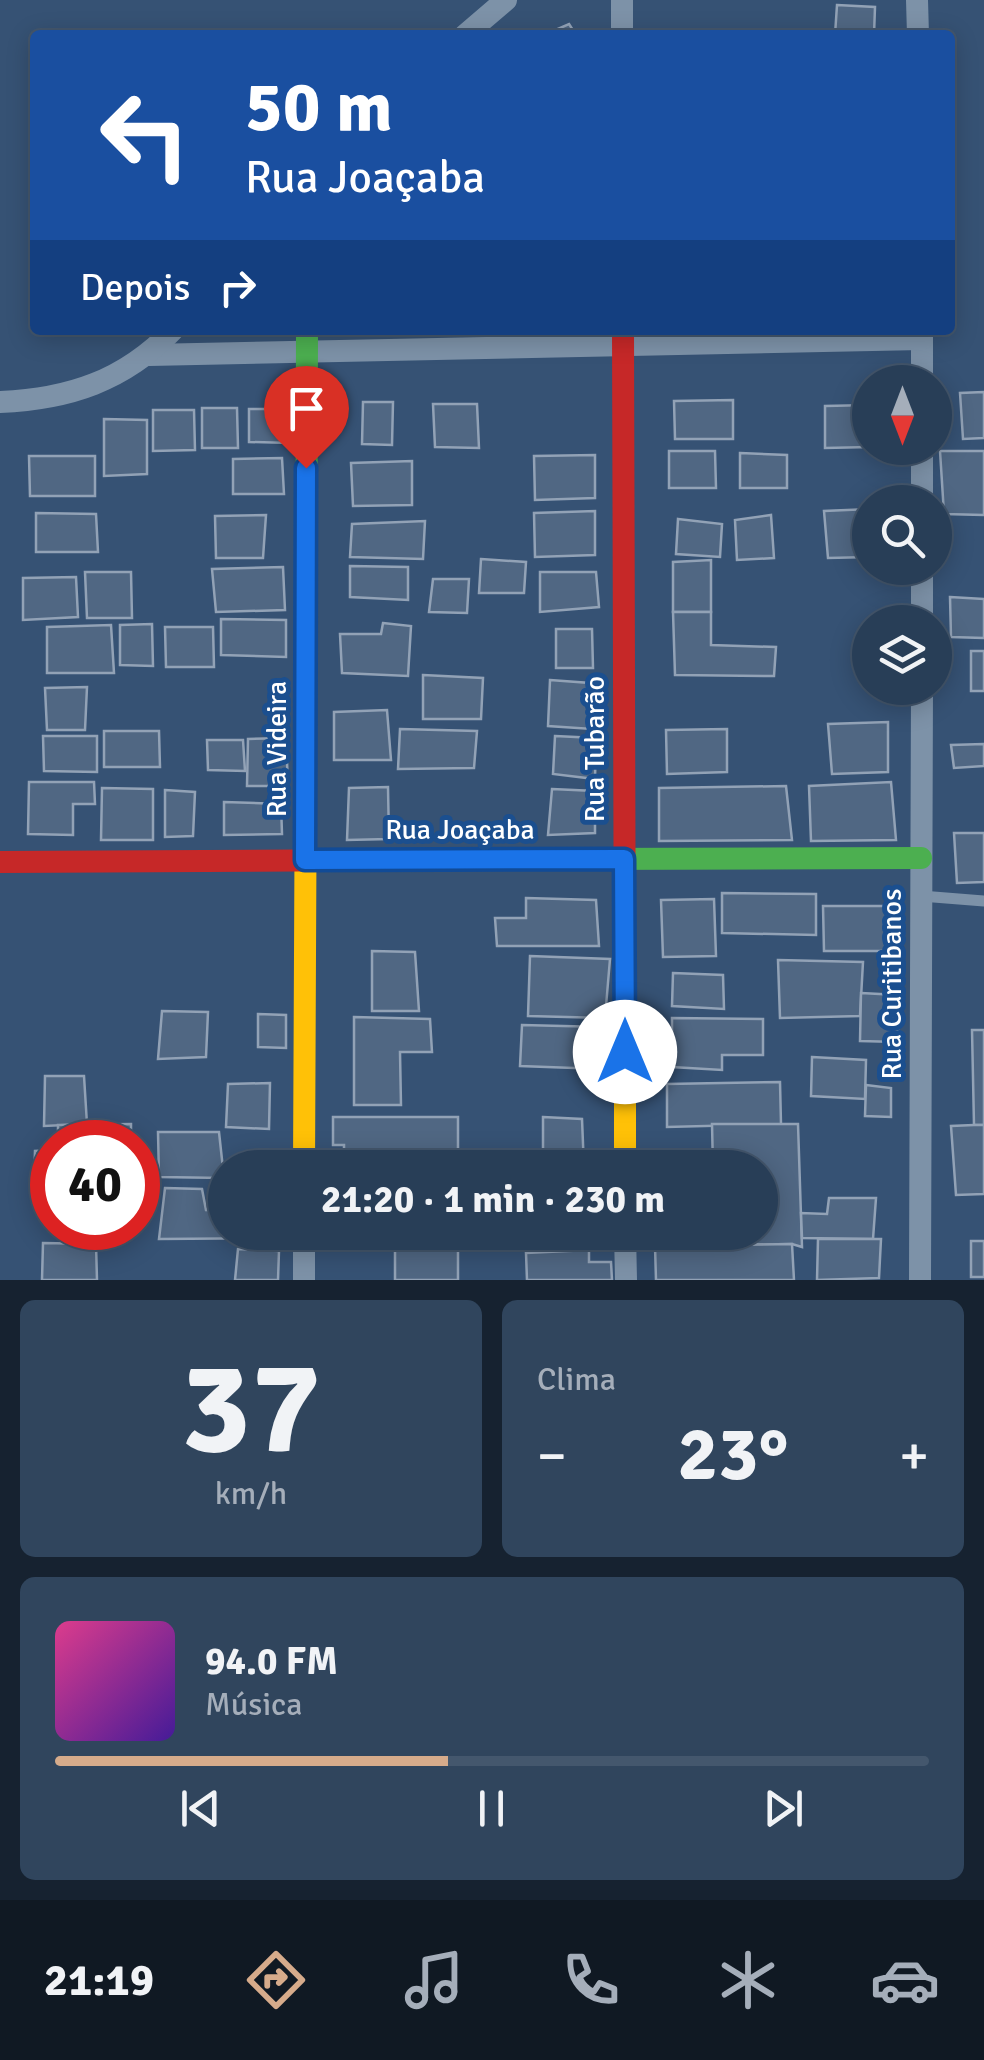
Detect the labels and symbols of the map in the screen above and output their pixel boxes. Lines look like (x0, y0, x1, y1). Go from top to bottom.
north arrow (852, 365, 952, 465)
pin (264, 366, 349, 469)
street label: Rua Tubarão (578, 676, 612, 822)
street label: Rua Videira (260, 681, 294, 817)
street label: Rua Joaçaba (385, 813, 535, 847)
street label: Rua Curitibanos (875, 889, 909, 1079)
position arrow (573, 1000, 677, 1104)
speed limit sign: 40 (30, 1120, 160, 1250)

